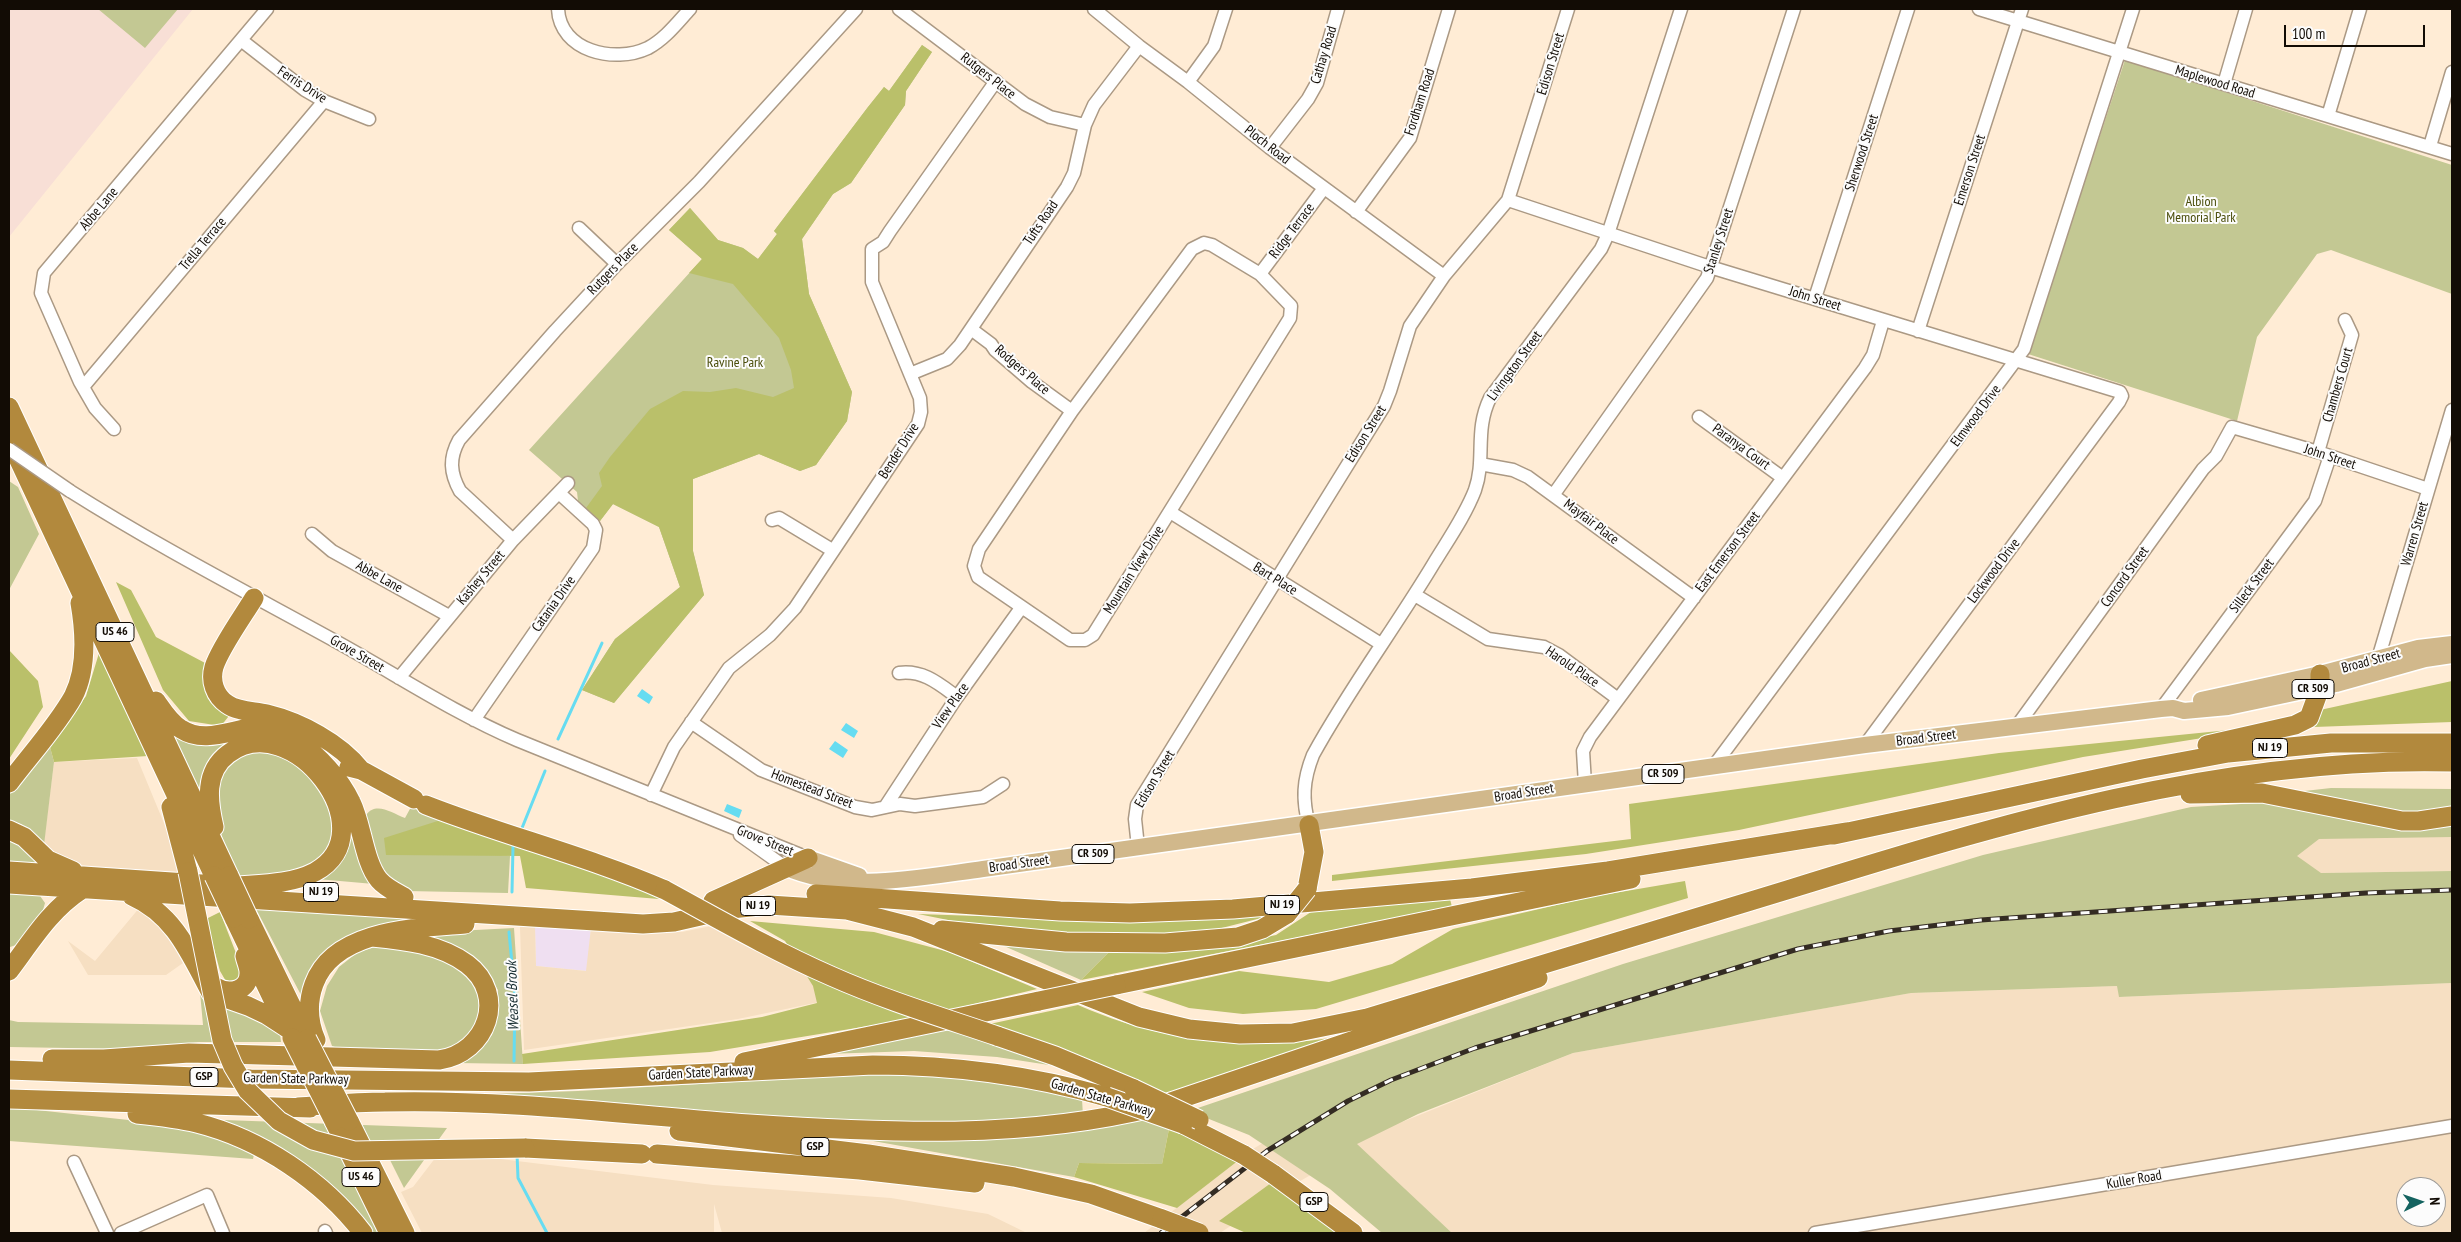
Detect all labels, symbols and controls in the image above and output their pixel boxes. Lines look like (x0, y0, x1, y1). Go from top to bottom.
scale bar (2286, 15, 2427, 47)
street label: Cathay Road (1307, 24, 1341, 86)
text: 100 m (2292, 24, 2325, 43)
street label: Edison Street (1534, 31, 1568, 97)
street label: Rutgers Place (957, 49, 1019, 103)
street label: Maplewood Road (2173, 62, 2257, 102)
street label: Ferris Drive (274, 63, 330, 107)
street label: Fordham Road (1401, 66, 1439, 138)
street label: Sherwood Street (1842, 112, 1882, 194)
street label: Ploch Road (1241, 122, 1293, 168)
street label: Emerson Street (1951, 132, 1989, 208)
street label: Abbe Lane (76, 184, 122, 234)
park label: Albion Memorial Park (2166, 194, 2236, 226)
street label: Tufts Road (1020, 198, 1062, 248)
street label: Ridge Terrace (1266, 200, 1318, 262)
street label: Stanley Street (1701, 206, 1737, 276)
street label: Trella Terrace (176, 214, 230, 274)
street label: Rutgers Place (584, 240, 642, 298)
street label: John Street (1787, 283, 1843, 315)
street label: Livingston Street (1484, 328, 1546, 404)
street label: Rodgers Place (991, 342, 1053, 398)
street label: Chambers Court (2319, 346, 2357, 424)
park label: Ravine Park (707, 355, 763, 371)
street label: Elmwood Drive (1947, 382, 2005, 450)
street label: Edison Street (1342, 402, 1390, 466)
street label: Bender Drive (875, 420, 923, 482)
street label: Paranya Court (1709, 420, 1773, 474)
street label: John Street (2302, 441, 2358, 473)
street label: Mayfair Place (1560, 496, 1622, 548)
street label: Warren Street (2398, 500, 2432, 568)
street label: East Emerson Street (1692, 508, 1764, 596)
street label: Mountain View Drive (1100, 523, 1168, 617)
street label: Lockwood Drive (1964, 535, 2024, 607)
street label: Concord Street (2097, 543, 2153, 611)
street label: Kashey Street (453, 547, 509, 609)
street label: Silleck Street (2226, 556, 2278, 616)
street label: Abbe Lane (353, 557, 405, 597)
street label: Bart Place (1250, 559, 1300, 599)
street label: Catania Drive (529, 573, 579, 635)
road number: US 46 (96, 622, 134, 642)
street label: Grove Street (327, 632, 387, 676)
street label: Harold Place (1542, 643, 1602, 691)
street label: Broad Street (2340, 645, 2402, 677)
street label: View Place (929, 680, 973, 732)
road number: CR 509 (2292, 680, 2334, 699)
street label: Broad Street (1895, 726, 1957, 750)
road number: NJ 19 (2252, 738, 2288, 758)
street label: Edison Street (1131, 747, 1179, 811)
road number: CR 509 (1642, 764, 1684, 784)
street label: Homestead Street (769, 766, 855, 812)
street label: Broad Street (1493, 780, 1555, 806)
street label: Grove Street (734, 822, 796, 860)
road number: CR 509 (1072, 844, 1114, 864)
street label: Broad Street (988, 852, 1050, 876)
road number: NJ 19 (304, 882, 338, 902)
road number: NJ 19 (740, 896, 776, 916)
road number: NJ 19 (1264, 896, 1300, 914)
water label: Weasel Brook (503, 961, 523, 1031)
street label: Garden State Parkway (648, 1062, 754, 1084)
road number: GSP (190, 1068, 218, 1086)
street label: Garden State Parkway (243, 1070, 349, 1088)
street label: Garden State Parkway (1049, 1075, 1155, 1121)
road number: GSP (801, 1138, 829, 1156)
street label: Kuller Road (2105, 1167, 2163, 1193)
road number: US 46 (342, 1168, 380, 1186)
north arrow (2396, 1177, 2446, 1227)
road number: GSP (1300, 1192, 1328, 1212)
text: N (2426, 1197, 2444, 1206)

